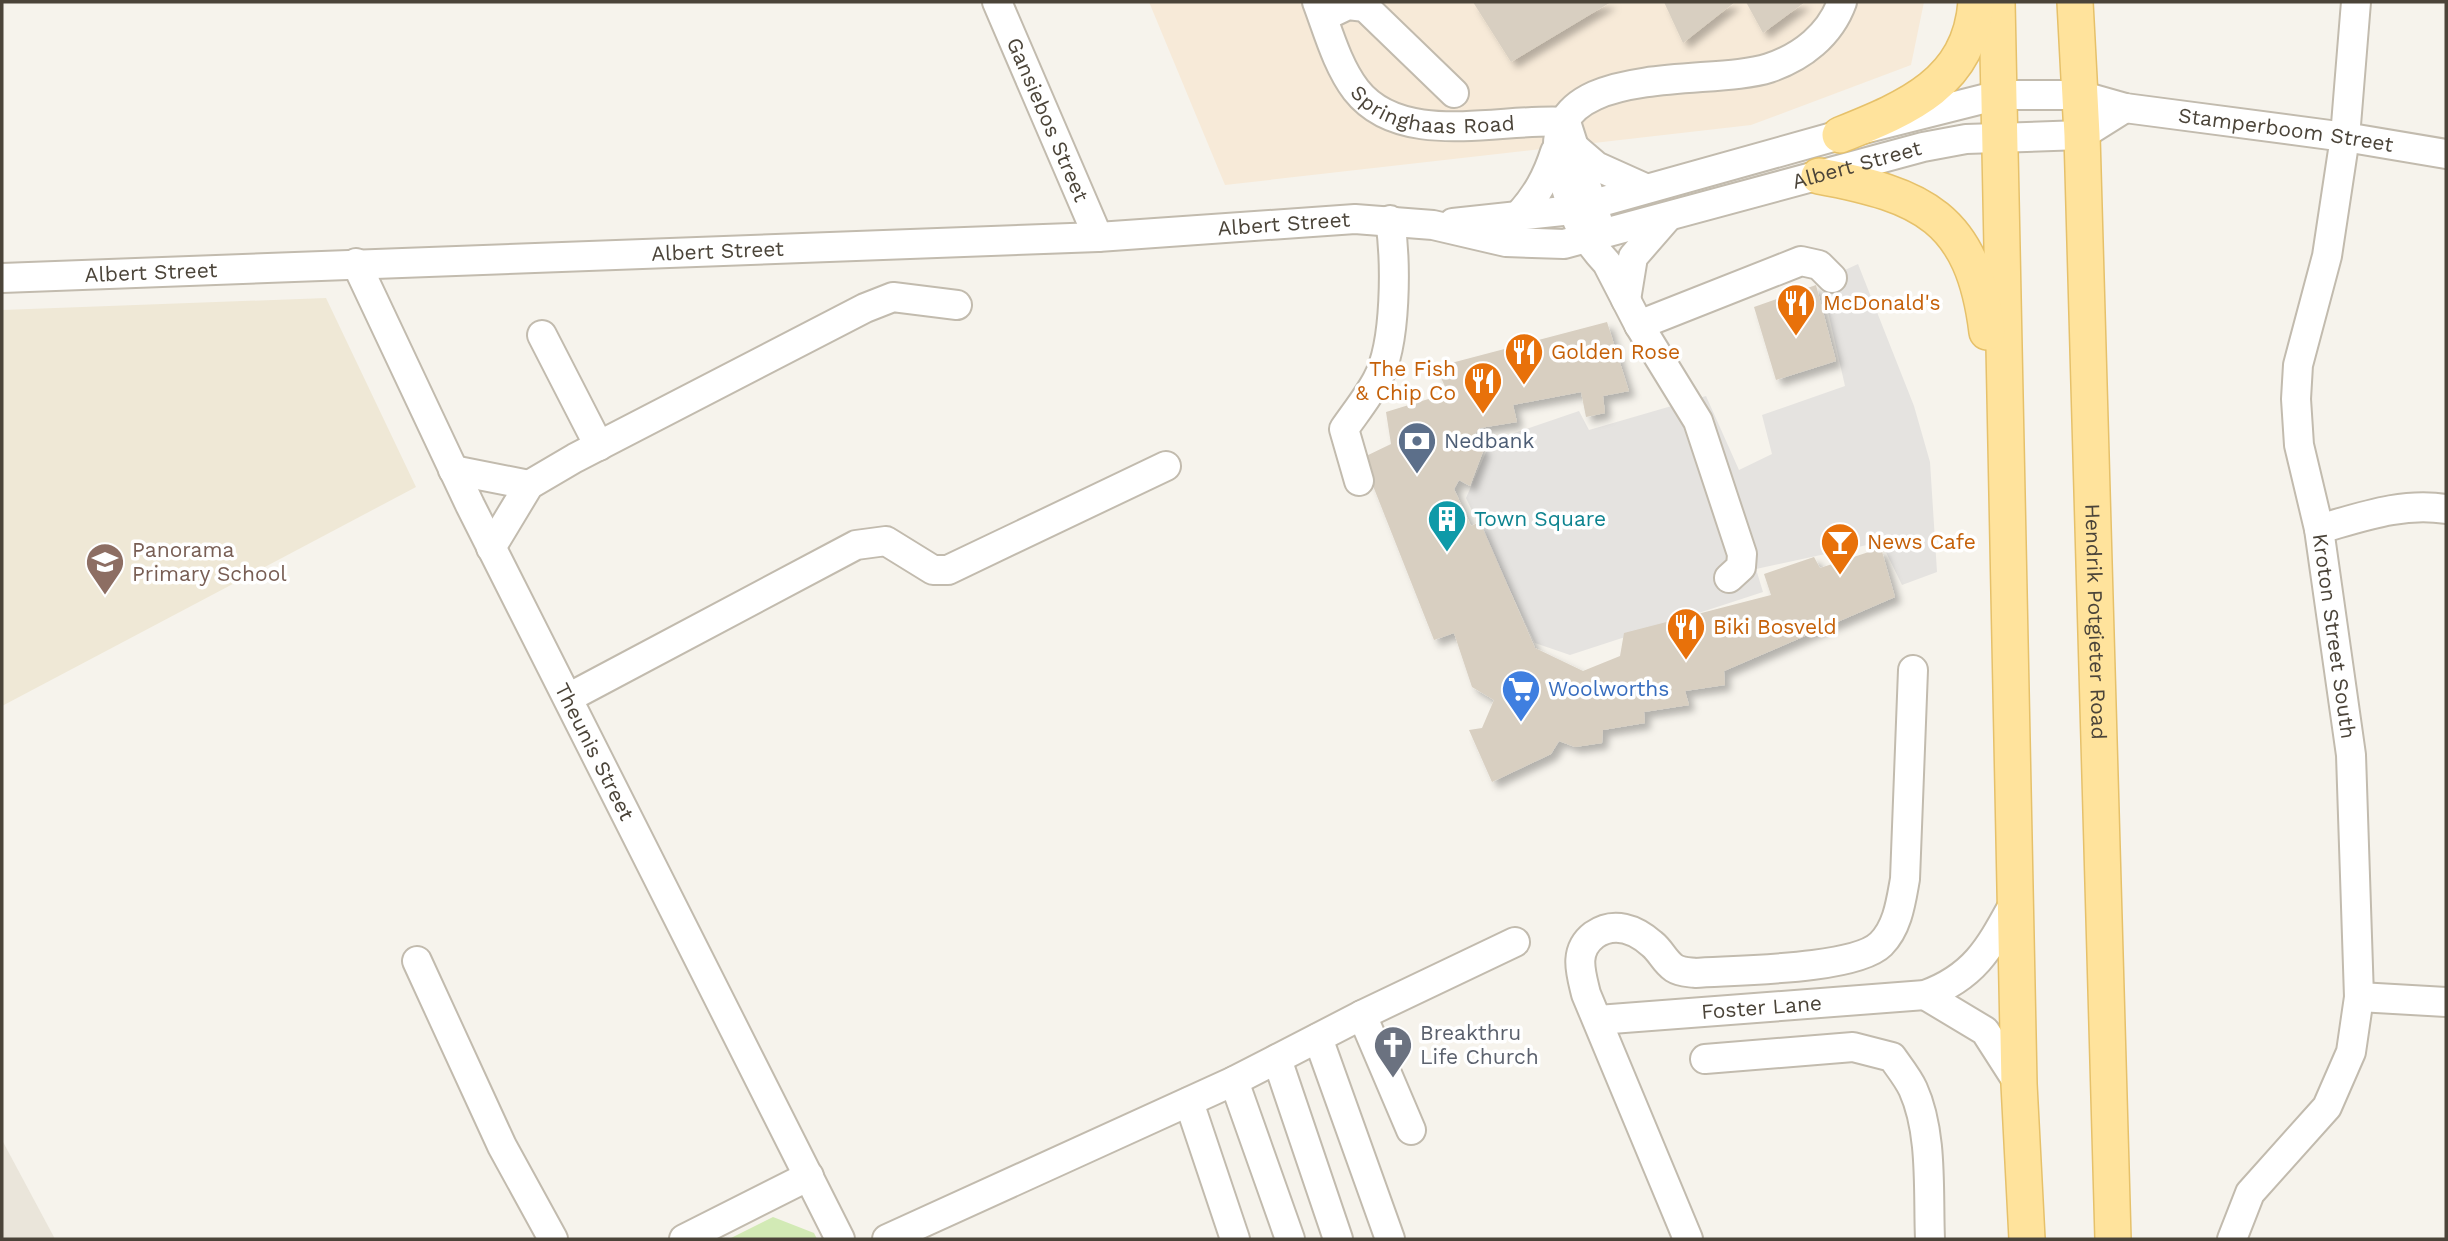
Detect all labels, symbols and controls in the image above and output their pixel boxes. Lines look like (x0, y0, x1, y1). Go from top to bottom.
street label: Gansiebos Street (1002, 34, 1094, 205)
street label: Springhaas Road (1345, 80, 1515, 138)
street label: Stamperboom Street (2177, 102, 2395, 157)
street label: Albert Street (1789, 135, 1924, 194)
street label: Albert Street (1217, 206, 1351, 241)
street label: Albert Street (651, 236, 784, 266)
street label: Albert Street (84, 257, 218, 287)
restaurant icon: McDonald's (1775, 282, 1817, 337)
place label: McDonald's (1823, 290, 1940, 315)
restaurant icon: Golden Rose (1503, 331, 1545, 386)
place label: Golden Rose (1551, 339, 1680, 364)
place label: The Fish & Chip Co (1355, 356, 1456, 405)
restaurant icon: The Fish & Chip Co (1462, 360, 1504, 415)
bank icon: Nedbank (1396, 420, 1438, 475)
place label: Nedbank (1444, 428, 1535, 453)
building icon: Town Square (1426, 498, 1468, 553)
street label: Hendrik Potgieter Road (2080, 503, 2112, 740)
place label: Town Square (1474, 506, 1606, 531)
bar icon: News Cafe (1819, 521, 1861, 576)
place label: News Cafe (1867, 529, 1976, 554)
street label: Kroton Street South (2308, 532, 2361, 740)
place label: Panorama Primary School (132, 537, 287, 586)
school or university icon: Panorama Primary School (84, 541, 126, 596)
restaurant icon: Biki Bosveld (1665, 606, 1707, 661)
place label: Biki Bosveld (1713, 614, 1837, 639)
supermarket icon: Woolworths (1500, 668, 1542, 723)
place label: Woolworths (1548, 676, 1669, 701)
street label: Theunis Street (550, 679, 640, 825)
street label: Foster Lane (1700, 990, 1823, 1024)
place label: Breakthru Life Church (1420, 1020, 1539, 1069)
church icon: Breakthru Life Church (1372, 1024, 1414, 1079)

